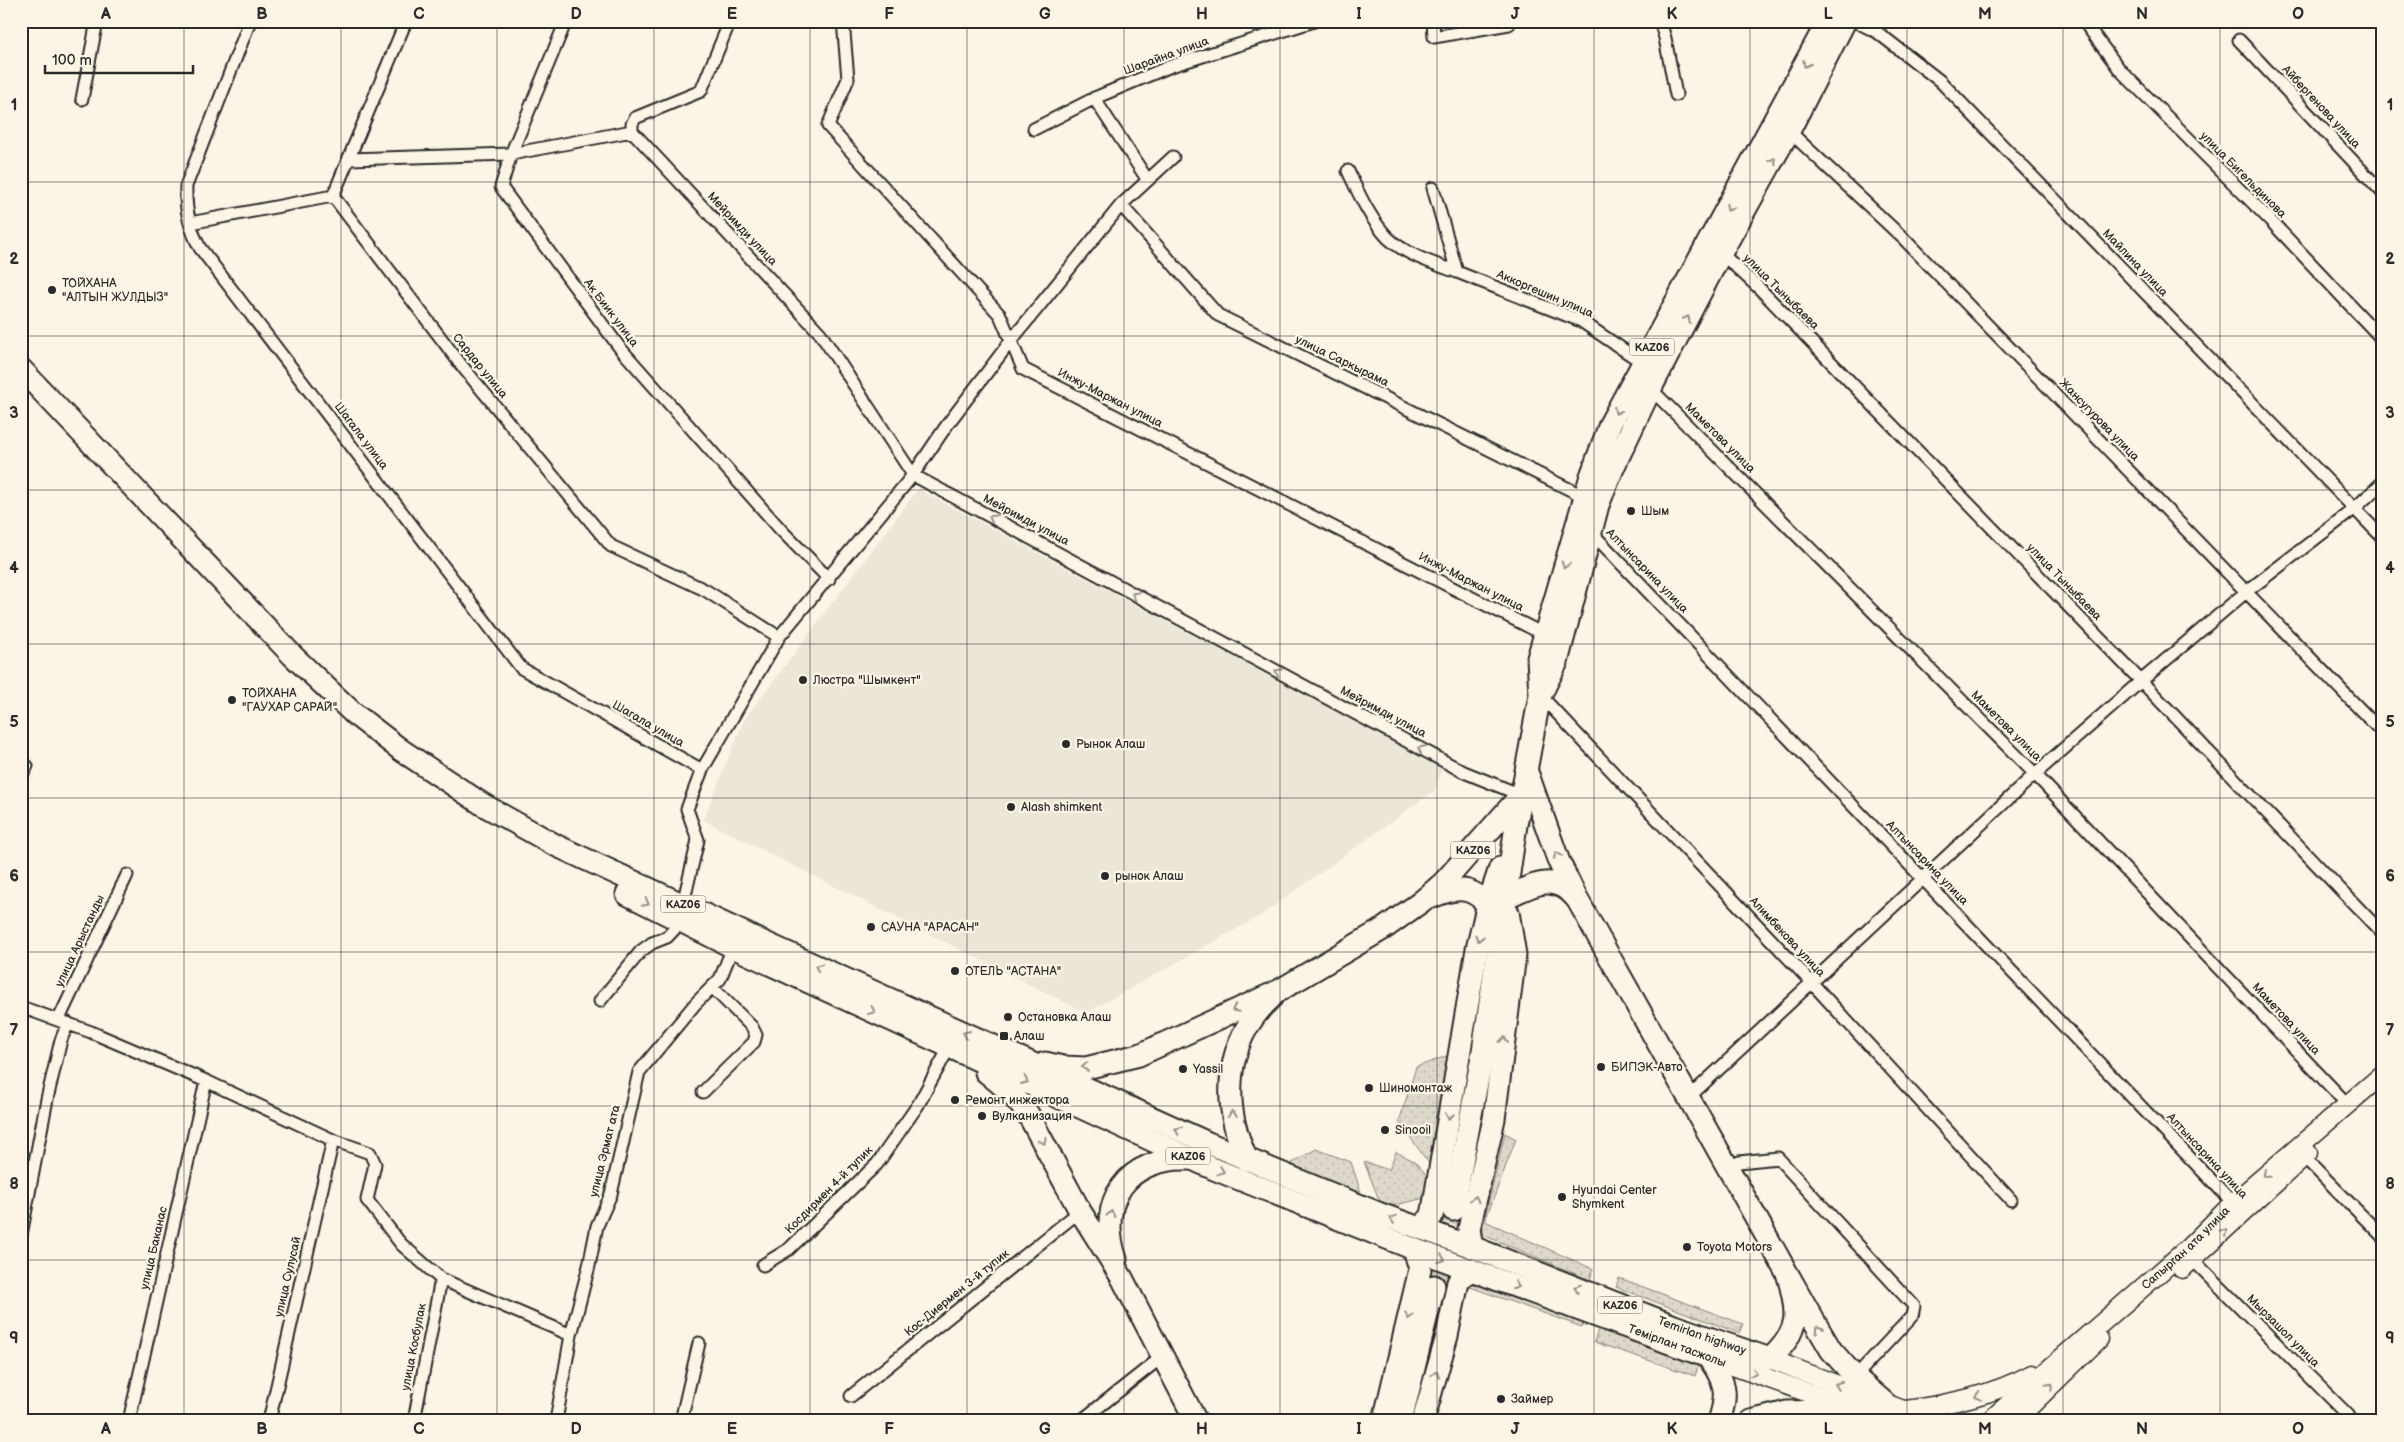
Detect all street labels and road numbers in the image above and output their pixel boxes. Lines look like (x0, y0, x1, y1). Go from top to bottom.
street label: Шарайна улица (1121, 34, 1211, 78)
street label: Айбергенова улица (2278, 62, 2363, 152)
street label: улица Бигельдинова (2197, 129, 2289, 221)
street label: Мейримди улица (704, 189, 780, 269)
street label: Майлина улица (2099, 226, 2171, 300)
street label: улица Тыныбаева (1740, 251, 1822, 333)
street label: Аккоргешин улица (1494, 266, 1596, 321)
street label: Ак Биик улица (580, 275, 641, 350)
street label: Сардар улица (449, 330, 511, 402)
street label: улица Саркырама (1293, 332, 1391, 390)
road number: KАZ06 (1630, 338, 1674, 356)
street label: Инжу-Маржан улица (1055, 365, 1165, 431)
street label: Жансугурова улица (2056, 376, 2142, 464)
street label: Шагала улица (331, 399, 391, 473)
street label: Маметова улица (1682, 400, 1758, 476)
street label: Мейримди улица (980, 491, 1072, 549)
street label: Алтынсарина улица (1602, 525, 1691, 616)
street label: улица Тыныбаева (2023, 540, 2105, 624)
street label: Инжу-Маржан улица (1416, 549, 1526, 615)
street label: Мейримди улица (1337, 683, 1429, 741)
street label: Маметова улица (1968, 688, 2044, 764)
street label: Шагала улица (609, 697, 687, 751)
street label: Алтынсарина улица (1882, 817, 1971, 908)
road number: KАZ06 (1450, 842, 1496, 858)
street label: улица Арыстанды (52, 892, 108, 990)
street label: Алимбекова улица (1745, 893, 1828, 980)
road number: KАZ06 (660, 896, 706, 912)
street label: Маметова улица (2249, 980, 2323, 1058)
street label: улица Эрмат ата (586, 1103, 624, 1199)
street label: Алтынсарина улица (2163, 1109, 2251, 1202)
street label: Косдирмен 4-й тупик (782, 1142, 877, 1237)
road number: KАZ06 (1166, 1148, 1210, 1164)
street label: Сапырган ата улица (2138, 1203, 2233, 1293)
street label: улица Баканас (137, 1205, 171, 1291)
street label: улица Сулусай (271, 1235, 305, 1319)
street label: Кос-Диермен 3-й тупик (902, 1246, 1013, 1340)
street label: Мырзашол улица (2243, 1291, 2323, 1371)
road number: KАZ06 (1598, 1296, 1642, 1314)
street label: улица Косбулак (398, 1301, 430, 1392)
street label: Temirlan highway (1656, 1313, 1749, 1358)
street label: Темірлан тасжолы (1626, 1321, 1728, 1371)

